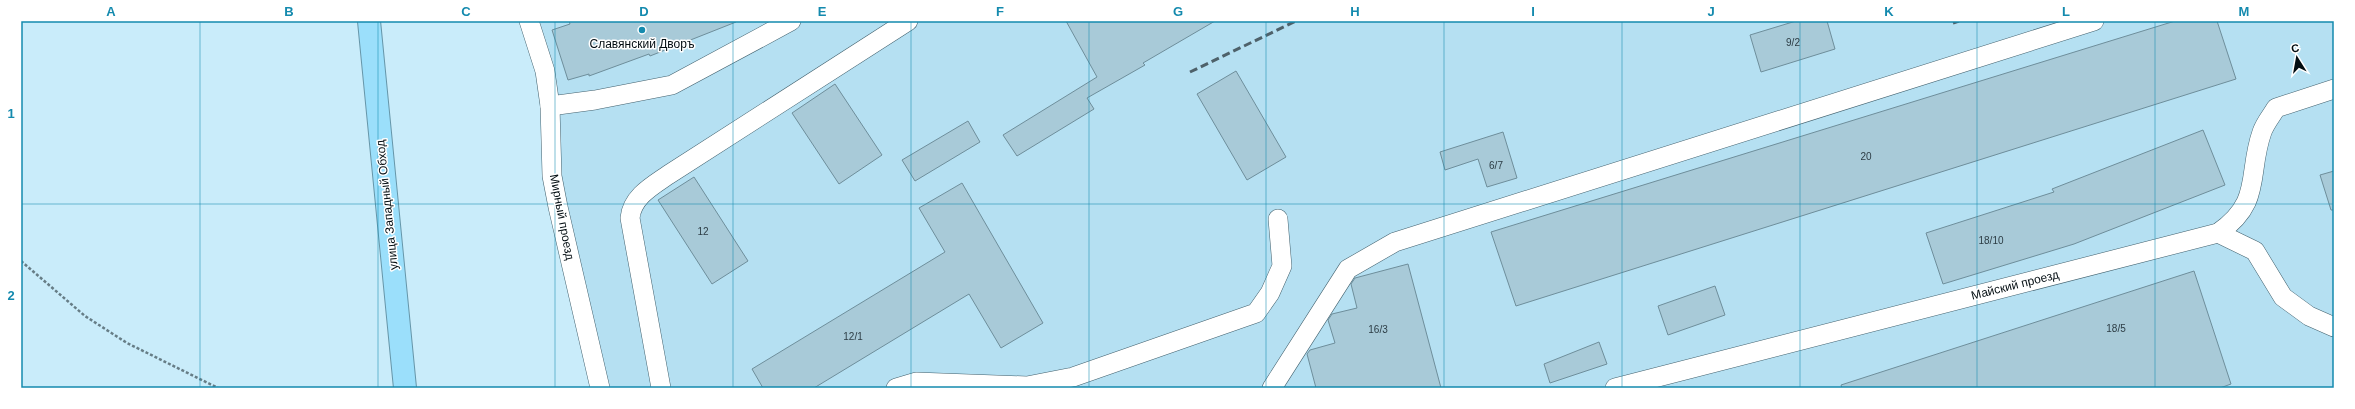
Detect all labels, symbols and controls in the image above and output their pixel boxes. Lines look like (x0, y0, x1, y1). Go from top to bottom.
text: A (106, 4, 116, 19)
text: B (284, 4, 294, 19)
text: C (461, 4, 471, 19)
text: D (639, 4, 649, 19)
text: E (818, 4, 827, 19)
text: F (996, 4, 1004, 19)
text: G (1173, 4, 1183, 19)
text: H (1350, 4, 1360, 19)
text: I (1531, 4, 1535, 19)
text: J (1707, 4, 1715, 19)
text: K (1884, 4, 1894, 19)
text: L (2062, 4, 2070, 19)
text: M (2239, 4, 2249, 19)
marker: Cлавянский Дворъ (637, 25, 647, 35)
place label: Cлавянский Дворъ (590, 37, 695, 51)
house number: 9/2 (1786, 37, 1800, 48)
north arrow (2277, 38, 2317, 78)
text: С (2290, 42, 2300, 55)
text: 1 (7, 106, 15, 121)
street label: улица Западный Обход (373, 139, 401, 271)
house number: 20 (1860, 151, 1872, 162)
house number: 6/7 (1489, 160, 1503, 171)
street label: Мирный проезд (547, 173, 577, 261)
house number: 12 (697, 226, 709, 237)
house number: 18/10 (1978, 235, 2004, 246)
street label: Майский проезд (1970, 267, 2060, 303)
text: 2 (7, 288, 15, 303)
house number: 18/5 (2106, 323, 2126, 334)
house number: 16/3 (1368, 324, 1388, 335)
house number: 12/1 (843, 331, 863, 342)

